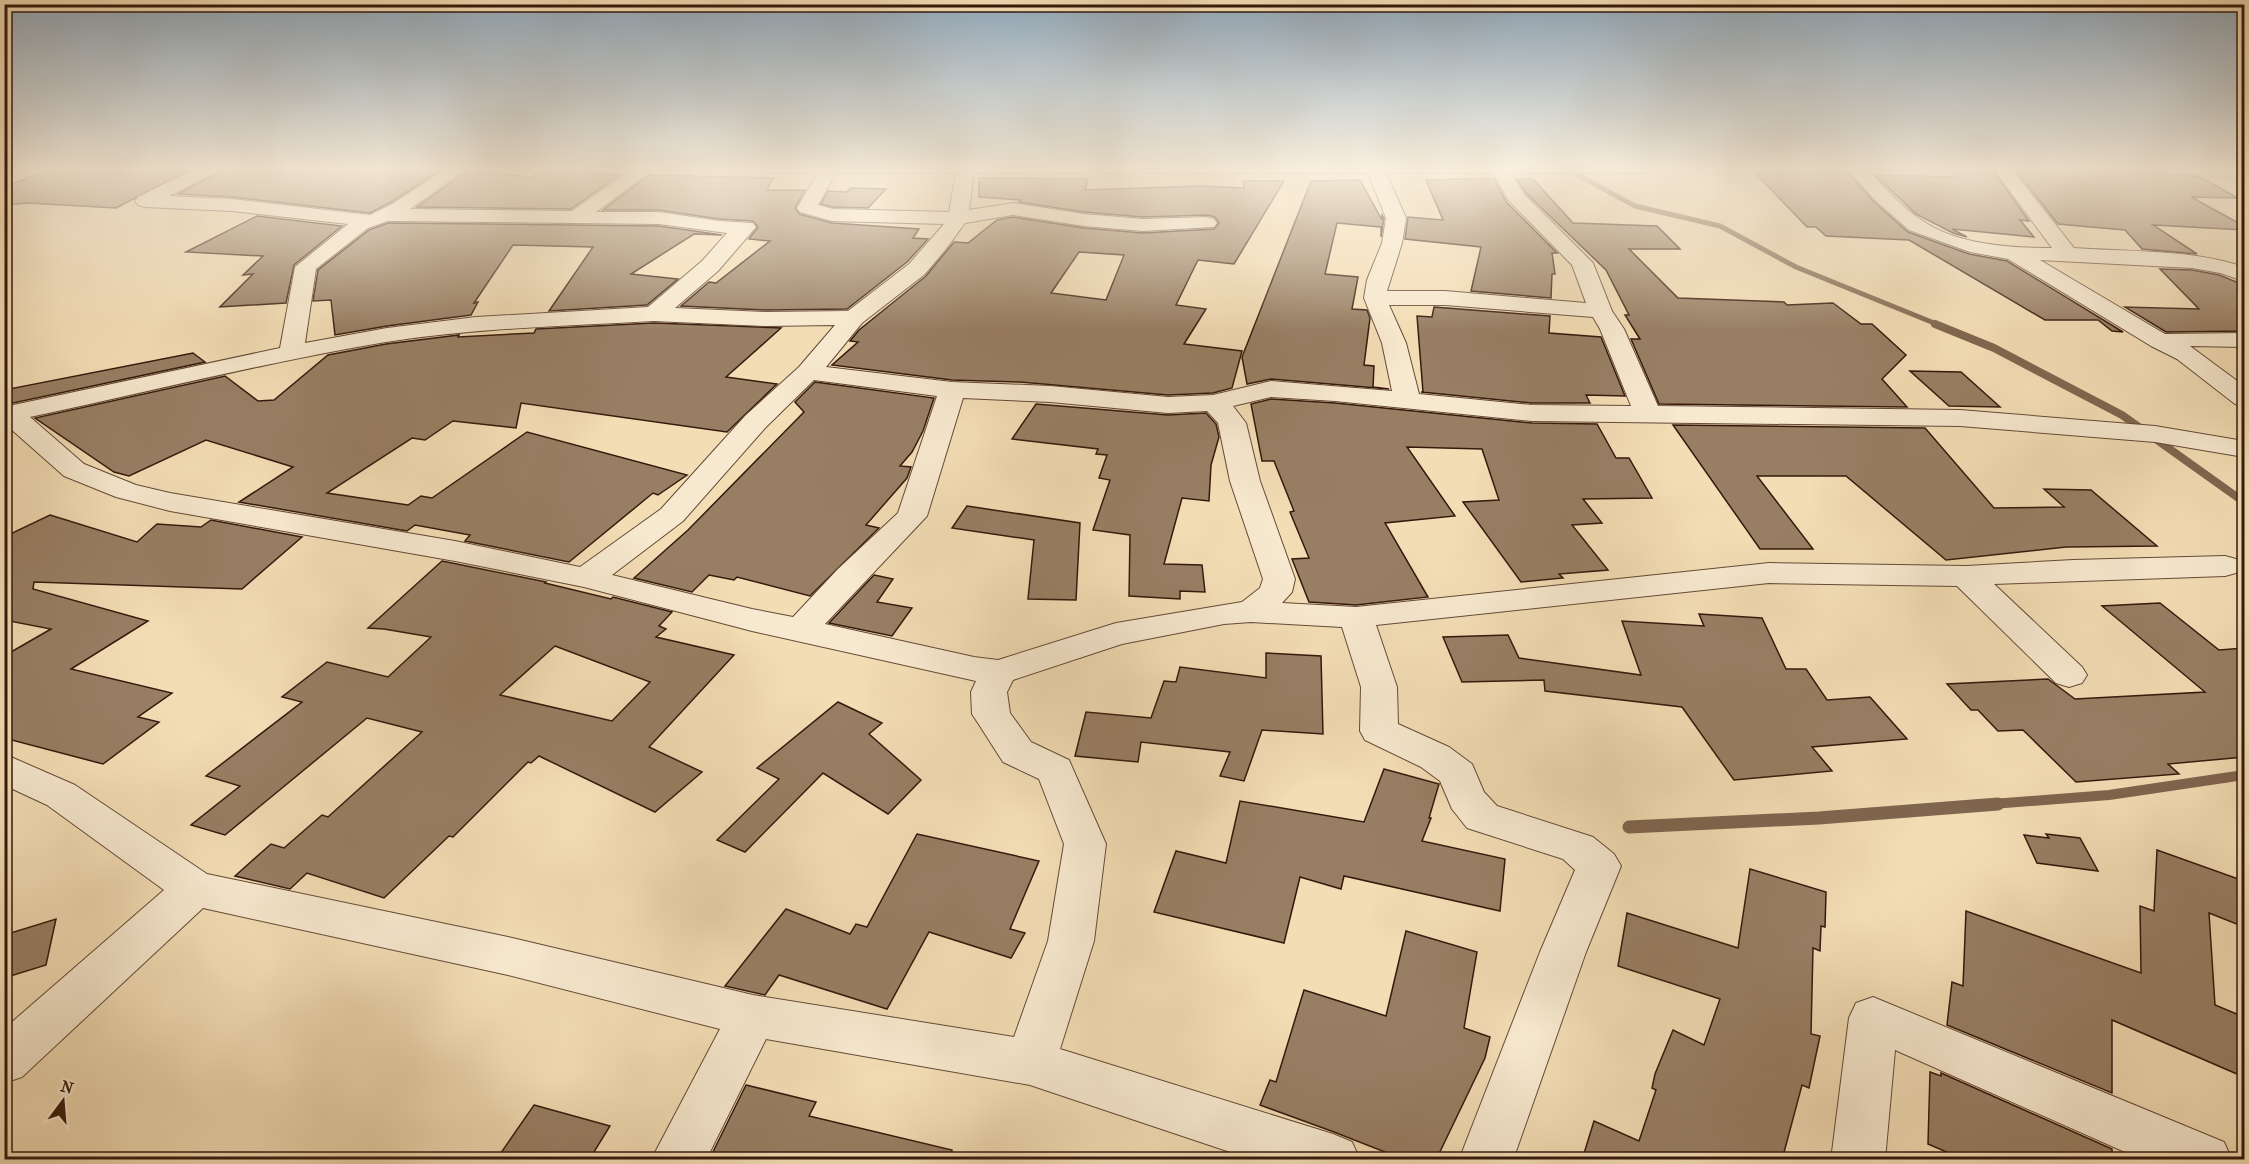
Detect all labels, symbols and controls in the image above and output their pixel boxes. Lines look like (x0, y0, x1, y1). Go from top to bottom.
north arrow (33, 1071, 93, 1131)
text: N (59, 1076, 76, 1098)

